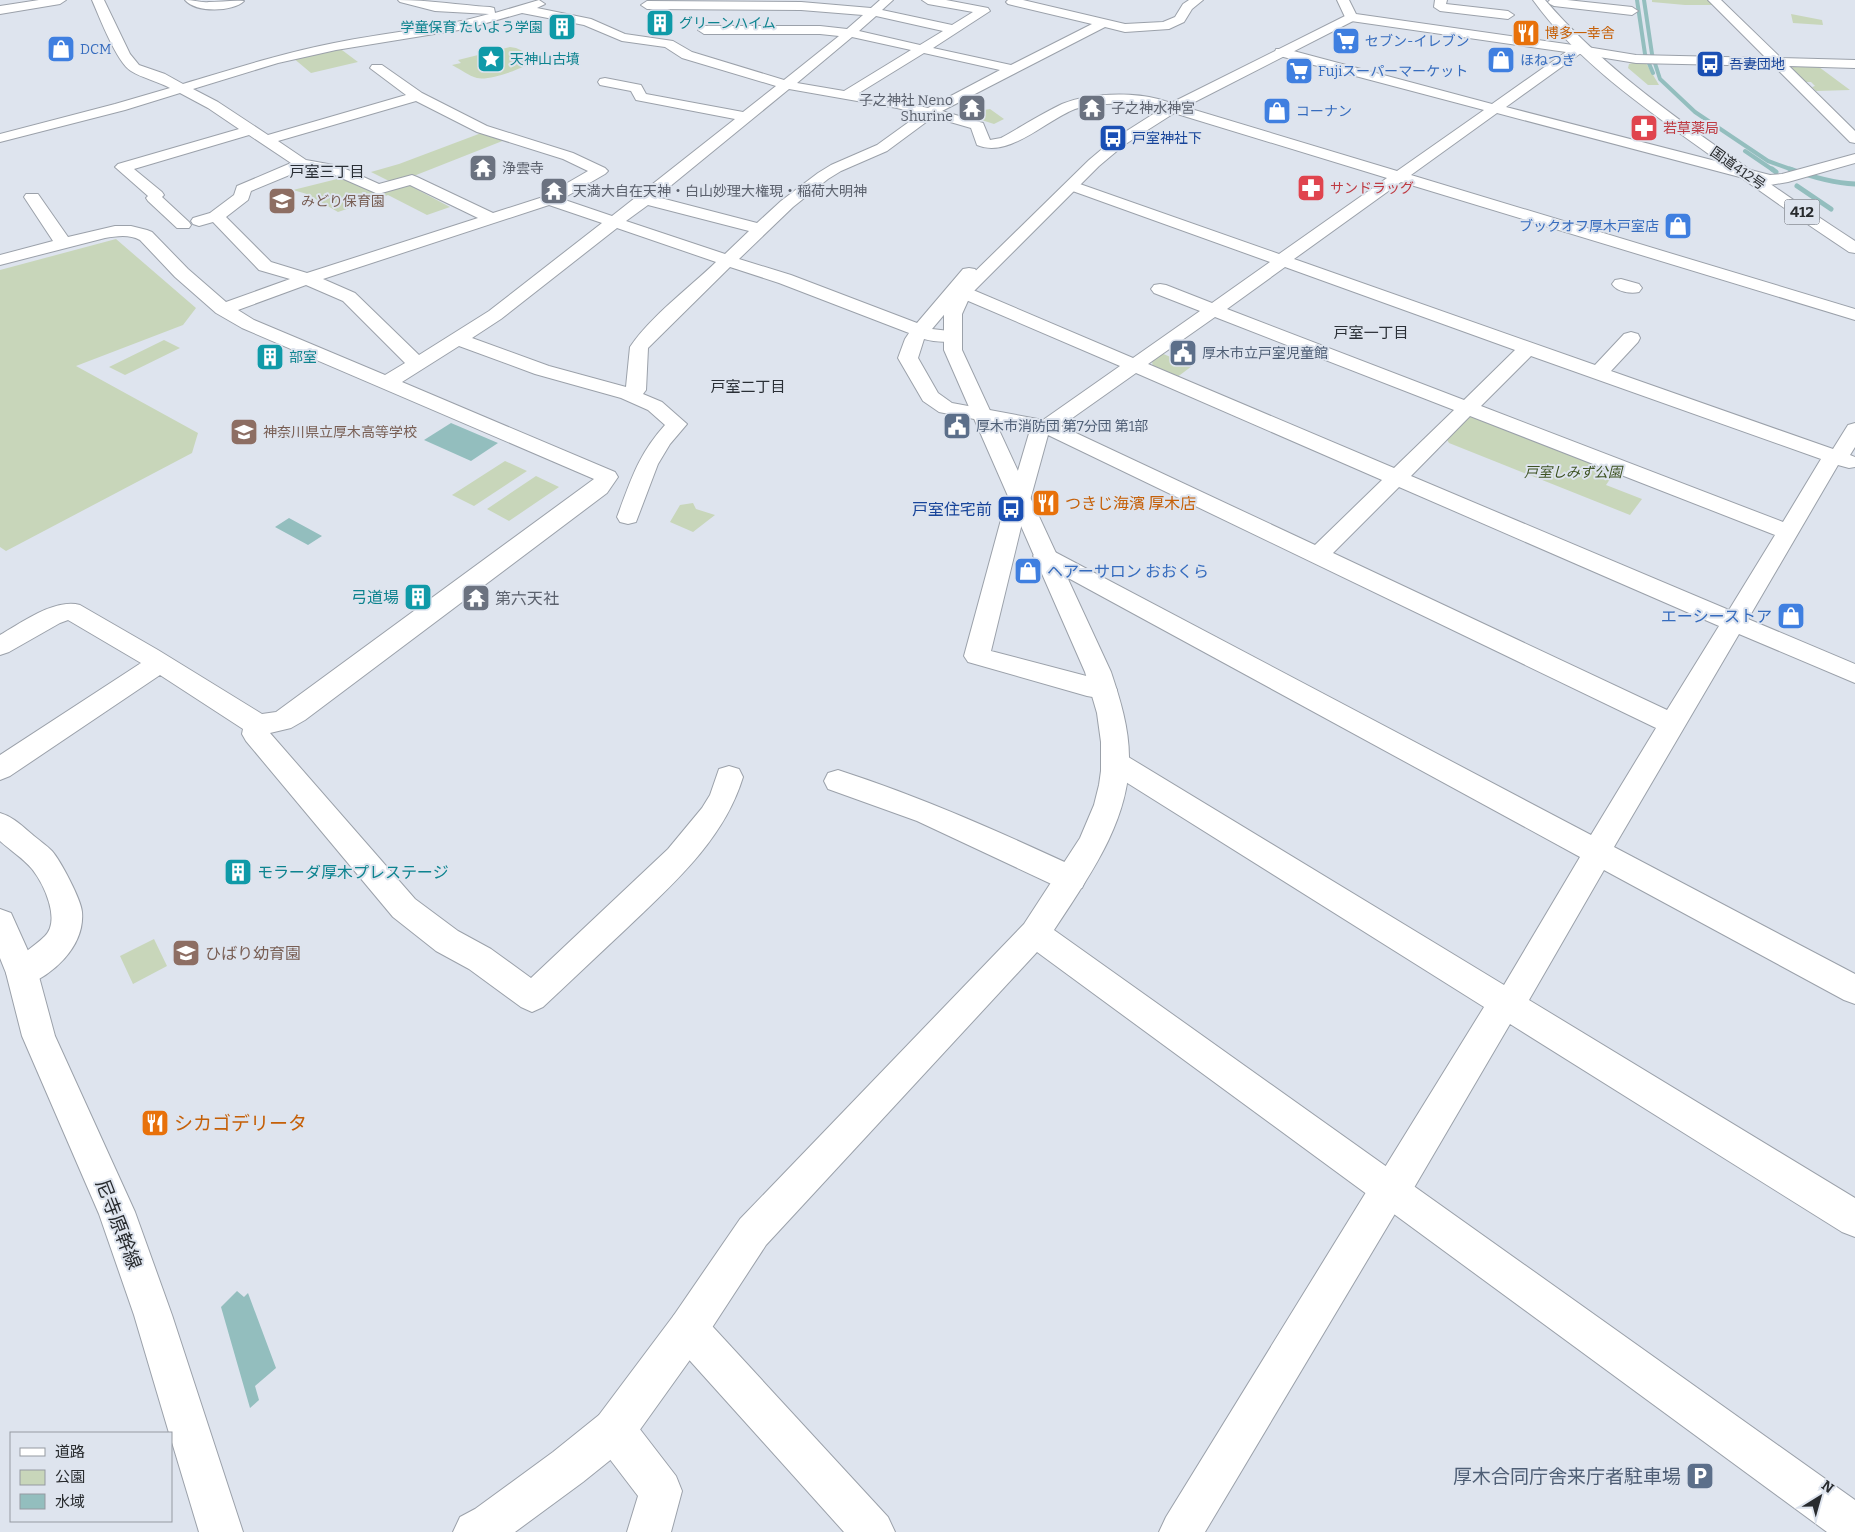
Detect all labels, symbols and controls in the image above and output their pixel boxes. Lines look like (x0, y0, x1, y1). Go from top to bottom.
building icon: グリーンハイム (645, 8, 675, 38)
building icon: 学童保育 たいよう学園 (547, 12, 577, 42)
place label: グリーンハイム (679, 15, 776, 32)
restaurant icon: 博多一幸舎 (1511, 18, 1541, 48)
place label: 学童保育 たいよう学園 (400, 19, 543, 36)
place label: 博多一幸舎 (1545, 25, 1615, 42)
supermarket icon: セブン-イレブン (1331, 26, 1361, 56)
place label: セブン-イレブン (1365, 33, 1469, 50)
shop icon: DCM (46, 34, 76, 64)
place label: DCM (80, 41, 112, 58)
place icon: 天神山古墳 (476, 44, 506, 74)
shop icon: ほねつぎ (1486, 45, 1516, 75)
bus stop icon: 吾妻団地 (1695, 49, 1725, 79)
place label: 天神山古墳 (510, 51, 580, 68)
place label: ほねつぎ (1520, 52, 1576, 69)
supermarket icon: Fujiスーパーマーケット (1284, 56, 1314, 86)
place label: 吾妻団地 (1729, 56, 1785, 73)
place label: Fujiスーパーマーケット (1318, 63, 1468, 80)
place label: 子之神社 Neno Shurine (859, 92, 953, 125)
temple icon: 子之神社 Neno Shurine (957, 93, 987, 123)
temple icon: 子之神水神宮 (1077, 93, 1107, 123)
shop icon: コーナン (1262, 96, 1292, 126)
place label: 子之神水神宮 (1111, 100, 1195, 117)
place label: コーナン (1296, 103, 1352, 120)
pharmacy icon: 若草薬局 (1629, 113, 1659, 143)
place label: 若草薬局 (1663, 120, 1719, 137)
bus stop icon: 戸室神社下 (1098, 123, 1128, 153)
place label: 戸室神社下 (1132, 130, 1202, 147)
street label: 国道412号 (1707, 143, 1769, 194)
temple icon: 浄雲寺 (468, 153, 498, 183)
place label: 浄雲寺 (502, 160, 544, 177)
district label: 戸室三丁目 (289, 163, 365, 181)
pharmacy icon: サンドラッグ (1296, 173, 1326, 203)
temple icon: 天満大自在天神・白山妙理大権現・稲荷大明神 (539, 176, 569, 206)
place label: サンドラッグ (1330, 180, 1414, 197)
place label: 天満大自在天神・白山妙理大権現・稲荷大明神 (573, 183, 867, 200)
school or university icon: みどり保育園 (267, 186, 297, 216)
place label: みどり保育園 (301, 193, 385, 210)
road number: 412 (1784, 200, 1820, 224)
shop icon: ブックオフ厚木戸室店 (1663, 211, 1693, 241)
place label: ブックオフ厚木戸室店 (1519, 218, 1659, 235)
district label: 戸室一丁目 (1333, 324, 1409, 342)
public building icon: 厚木市立戸室児童館 (1168, 338, 1198, 368)
building icon: 部室 (255, 342, 285, 372)
place label: 厚木市立戸室児童館 (1202, 345, 1328, 362)
place label: 部室 (289, 349, 317, 366)
district label: 戸室二丁目 (710, 378, 786, 396)
public building icon: 厚木市消防団 第7分団 第1部 (942, 411, 972, 441)
school or university icon: 神奈川県立厚木高等学校 (229, 417, 259, 447)
place label: 厚木市消防団 第7分団 第1部 (976, 418, 1148, 435)
place label: 神奈川県立厚木高等学校 (263, 424, 417, 441)
park label: 戸室しみず公園 (1524, 464, 1624, 481)
restaurant icon: つきじ海濱 厚木店 (1031, 488, 1061, 518)
bus stop icon: 戸室住宅前 (996, 494, 1026, 524)
place label: つきじ海濱 厚木店 (1065, 494, 1196, 513)
place label: 戸室住宅前 (912, 500, 992, 519)
shop icon: ヘアーサロン おおくら (1013, 556, 1043, 586)
place label: ヘアーサロン おおくら (1047, 562, 1209, 581)
building icon: 弓道場 (403, 582, 433, 612)
temple icon: 第六天社 (461, 583, 491, 613)
place label: 弓道場 (351, 588, 399, 607)
place label: 第六天社 (495, 589, 559, 608)
shop icon: エーシーストア (1776, 601, 1806, 631)
place label: エーシーストア (1661, 607, 1772, 626)
building icon: モラーダ厚木プレステージ (223, 857, 253, 887)
place label: モラーダ厚木プレステージ (257, 863, 449, 882)
school or university icon: ひばり幼育園 (171, 938, 201, 968)
place label: ひばり幼育園 (205, 944, 301, 963)
restaurant icon: シカゴデリータ (140, 1108, 170, 1138)
place label: シカゴデリータ (174, 1112, 307, 1135)
street label: 尼寺原幹線 (91, 1176, 146, 1273)
legend (10, 1432, 172, 1522)
text: 道路 (55, 1443, 85, 1461)
parking icon: 厚木合同庁舎来庁者駐車場 (1685, 1461, 1715, 1491)
place label: 厚木合同庁舎来庁者駐車場 (1453, 1465, 1681, 1488)
text: 公園 (55, 1468, 85, 1486)
north arrow (1795, 1472, 1845, 1522)
text: N (1818, 1477, 1837, 1497)
text: 水域 (55, 1493, 85, 1511)

